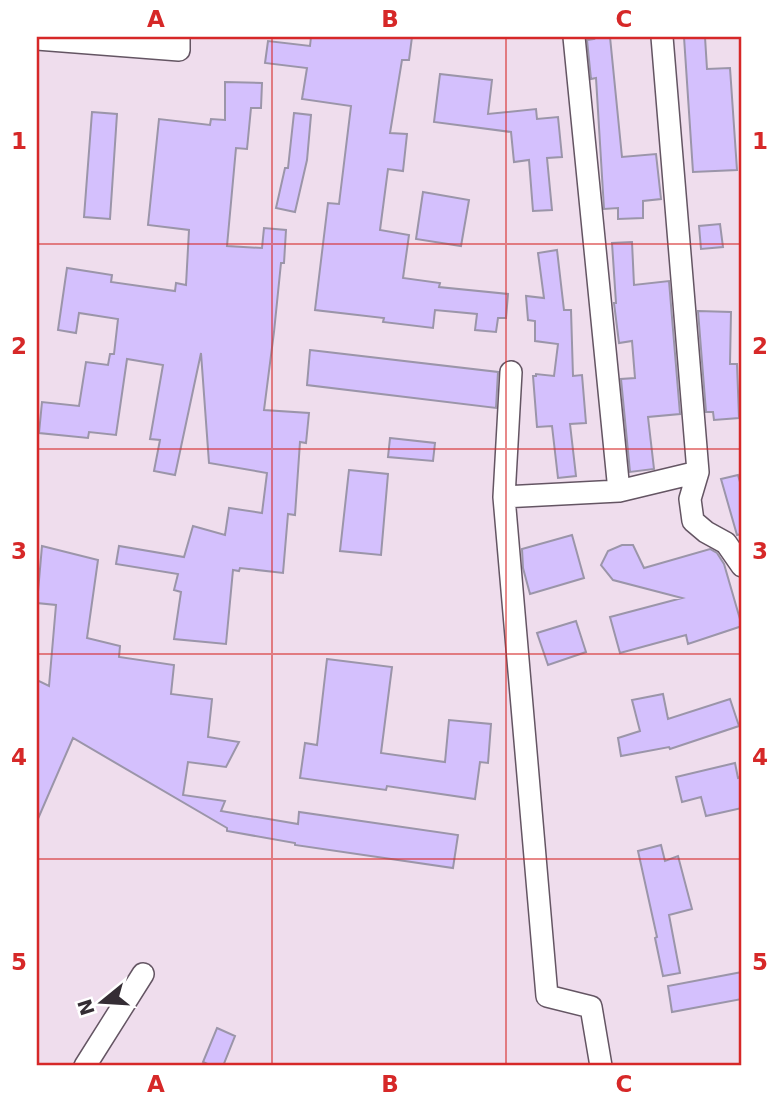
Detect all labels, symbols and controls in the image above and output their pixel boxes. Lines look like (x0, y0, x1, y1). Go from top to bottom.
text: A (147, 6, 165, 32)
text: B (381, 6, 399, 32)
text: C (616, 6, 632, 32)
text: 1 (11, 128, 27, 154)
text: 1 (752, 128, 768, 154)
text: 2 (11, 333, 27, 359)
text: 2 (752, 333, 768, 359)
text: 3 (11, 538, 27, 564)
text: 3 (752, 538, 768, 564)
text: 4 (11, 744, 27, 770)
text: 4 (752, 744, 768, 770)
text: 5 (11, 949, 27, 975)
text: 5 (752, 949, 768, 975)
north arrow (66, 967, 136, 1036)
text: N (73, 996, 99, 1018)
text: A (147, 1071, 165, 1097)
text: B (381, 1071, 399, 1097)
text: C (616, 1071, 632, 1097)

